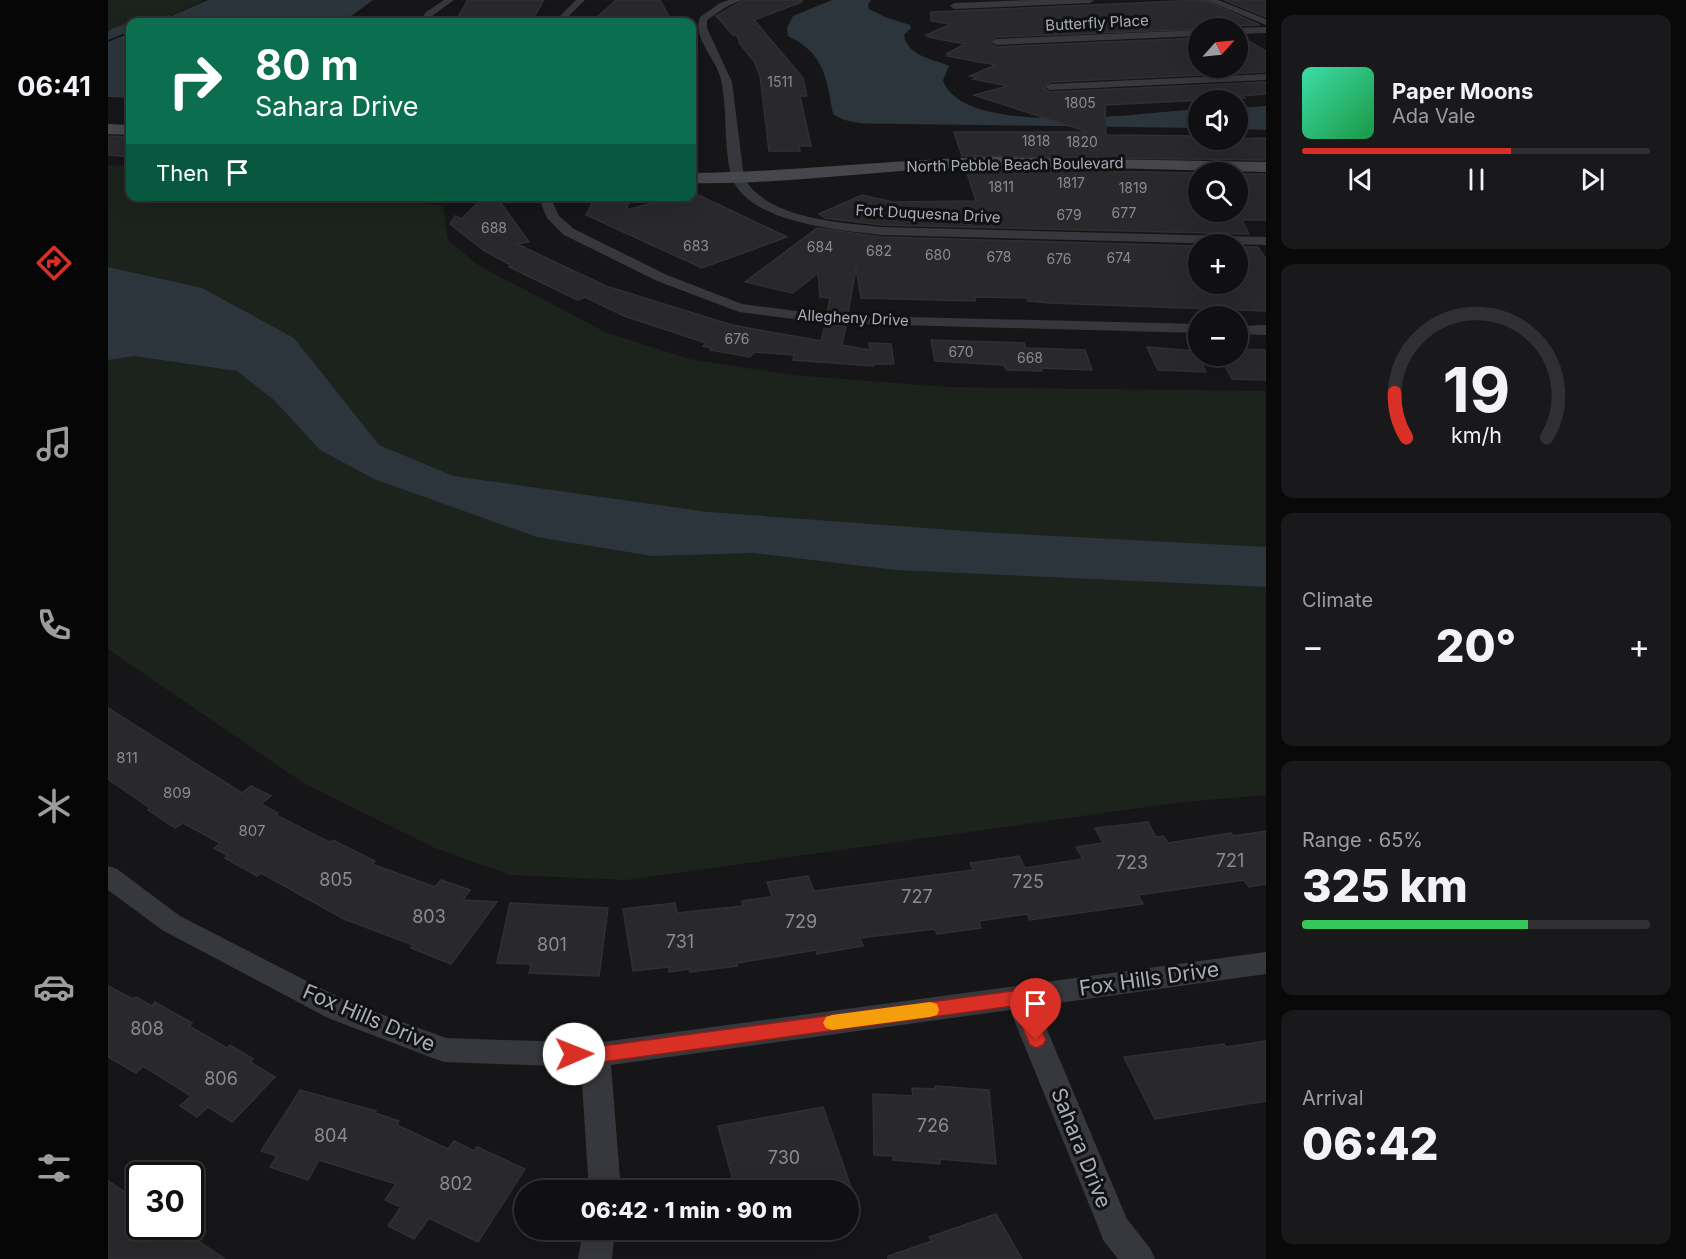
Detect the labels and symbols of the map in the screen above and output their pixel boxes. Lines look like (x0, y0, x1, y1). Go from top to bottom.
street label: Butterfly Place (1045, 10, 1149, 35)
north arrow (1188, 18, 1248, 78)
house number: 1511 (767, 73, 793, 90)
house number: 1805 (1064, 94, 1096, 111)
house number: 1818 (1022, 132, 1050, 149)
house number: 1820 (1066, 133, 1098, 150)
street label: North Pebble Beach Boulevard (906, 153, 1124, 176)
house number: 1817 (1057, 174, 1085, 191)
house number: 1811 (988, 178, 1014, 195)
house number: 1819 (1119, 179, 1147, 196)
street label: Fort Duquesna Drive (855, 200, 1001, 227)
house number: 677 (1112, 204, 1136, 221)
house number: 679 (1056, 206, 1082, 223)
house number: 688 (481, 219, 507, 236)
house number: 683 (683, 237, 709, 254)
house number: 684 (807, 238, 833, 255)
house number: 682 (866, 242, 892, 259)
house number: 680 (925, 246, 951, 263)
house number: 678 (986, 248, 1012, 265)
house number: 674 (1107, 249, 1131, 266)
house number: 676 (1046, 250, 1072, 267)
street label: Allegheny Drive (797, 305, 909, 330)
house number: 676 (724, 330, 750, 347)
house number: 670 (948, 343, 974, 360)
house number: 668 (1017, 349, 1043, 366)
house number: 811 (116, 748, 138, 767)
house number: 809 (163, 783, 191, 802)
house number: 807 (239, 821, 265, 840)
house number: 721 (1216, 850, 1244, 871)
house number: 723 (1116, 852, 1148, 873)
house number: 805 (319, 869, 353, 890)
house number: 725 (1012, 871, 1044, 892)
house number: 727 (901, 886, 933, 907)
house number: 803 (412, 906, 446, 927)
house number: 729 (785, 911, 817, 932)
house number: 731 (666, 931, 694, 952)
house number: 801 (537, 934, 567, 955)
street label: Fox Hills Drive (1077, 956, 1220, 1001)
street label: Fox Hills Drive (299, 978, 439, 1057)
pin (1010, 978, 1061, 1040)
house number: 808 (130, 1018, 164, 1039)
position arrow (542, 1022, 606, 1086)
house number: 806 (204, 1068, 238, 1089)
street label: Sahara Drive (1046, 1084, 1117, 1211)
house number: 726 (917, 1115, 949, 1136)
house number: 804 (314, 1125, 348, 1146)
house number: 730 (768, 1147, 800, 1168)
speed limit sign: 30 (126, 1162, 204, 1240)
house number: 802 (439, 1173, 473, 1194)

